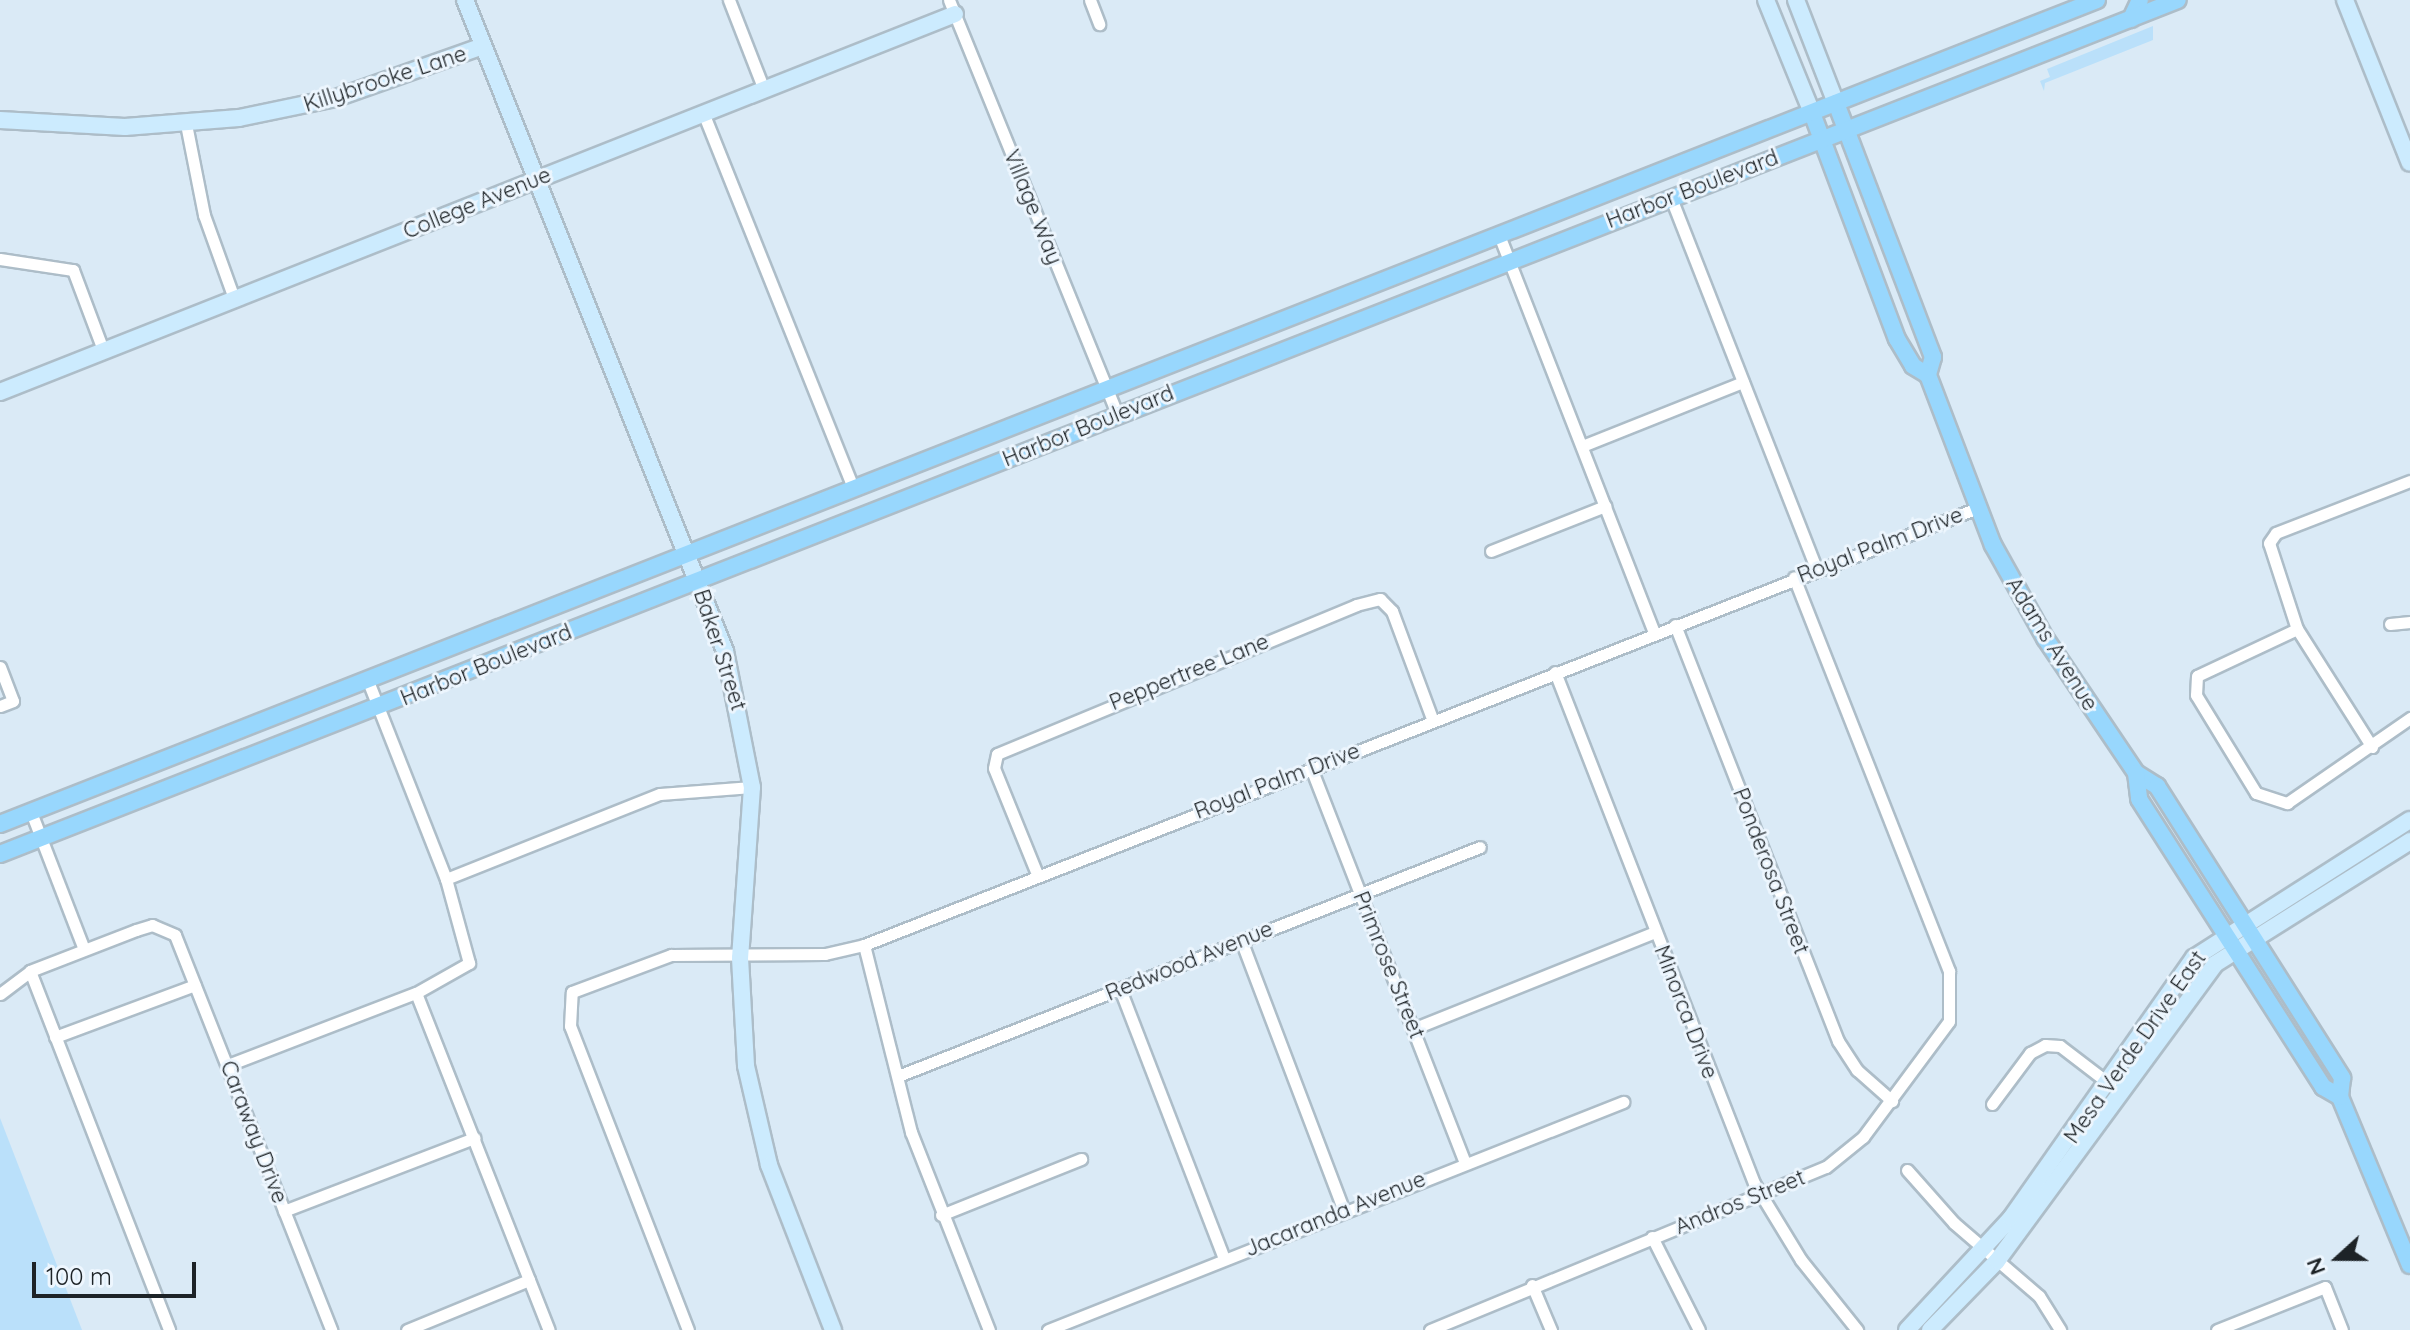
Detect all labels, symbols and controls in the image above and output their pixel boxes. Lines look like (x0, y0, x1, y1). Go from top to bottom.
street label: Killybrooke Lane (300, 40, 470, 118)
street label: Harbor Boulevard (1602, 144, 1782, 234)
street label: Village Way (998, 146, 1068, 268)
street label: College Avenue (399, 161, 555, 245)
street label: Harbor Boulevard (999, 380, 1177, 472)
street label: Royal Palm Drive (1793, 501, 1967, 589)
street label: Adams Avenue (2000, 572, 2104, 716)
street label: Baker Street (688, 586, 752, 714)
street label: Harbor Boulevard (397, 619, 575, 711)
street label: Peppertree Lane (1106, 628, 1272, 716)
street label: Royal Palm Drive (1190, 737, 1364, 825)
street label: Ponderosa Street (1727, 784, 1815, 958)
street label: Primrose Street (1347, 887, 1431, 1043)
street label: Redwood Avenue (1101, 915, 1277, 1007)
street label: Minorca Drive (1648, 942, 1724, 1082)
street label: Mesa Verde Drive East (2058, 946, 2212, 1148)
street label: Caraway Drive (215, 1057, 293, 1207)
street label: Andros Street (1671, 1164, 1809, 1240)
street label: Jacaranda Avenue (1241, 1166, 1429, 1262)
north arrow (2298, 1218, 2378, 1298)
scale bar (36, 1246, 200, 1296)
text: N (2300, 1254, 2332, 1279)
text: 100 m (46, 1261, 112, 1291)

